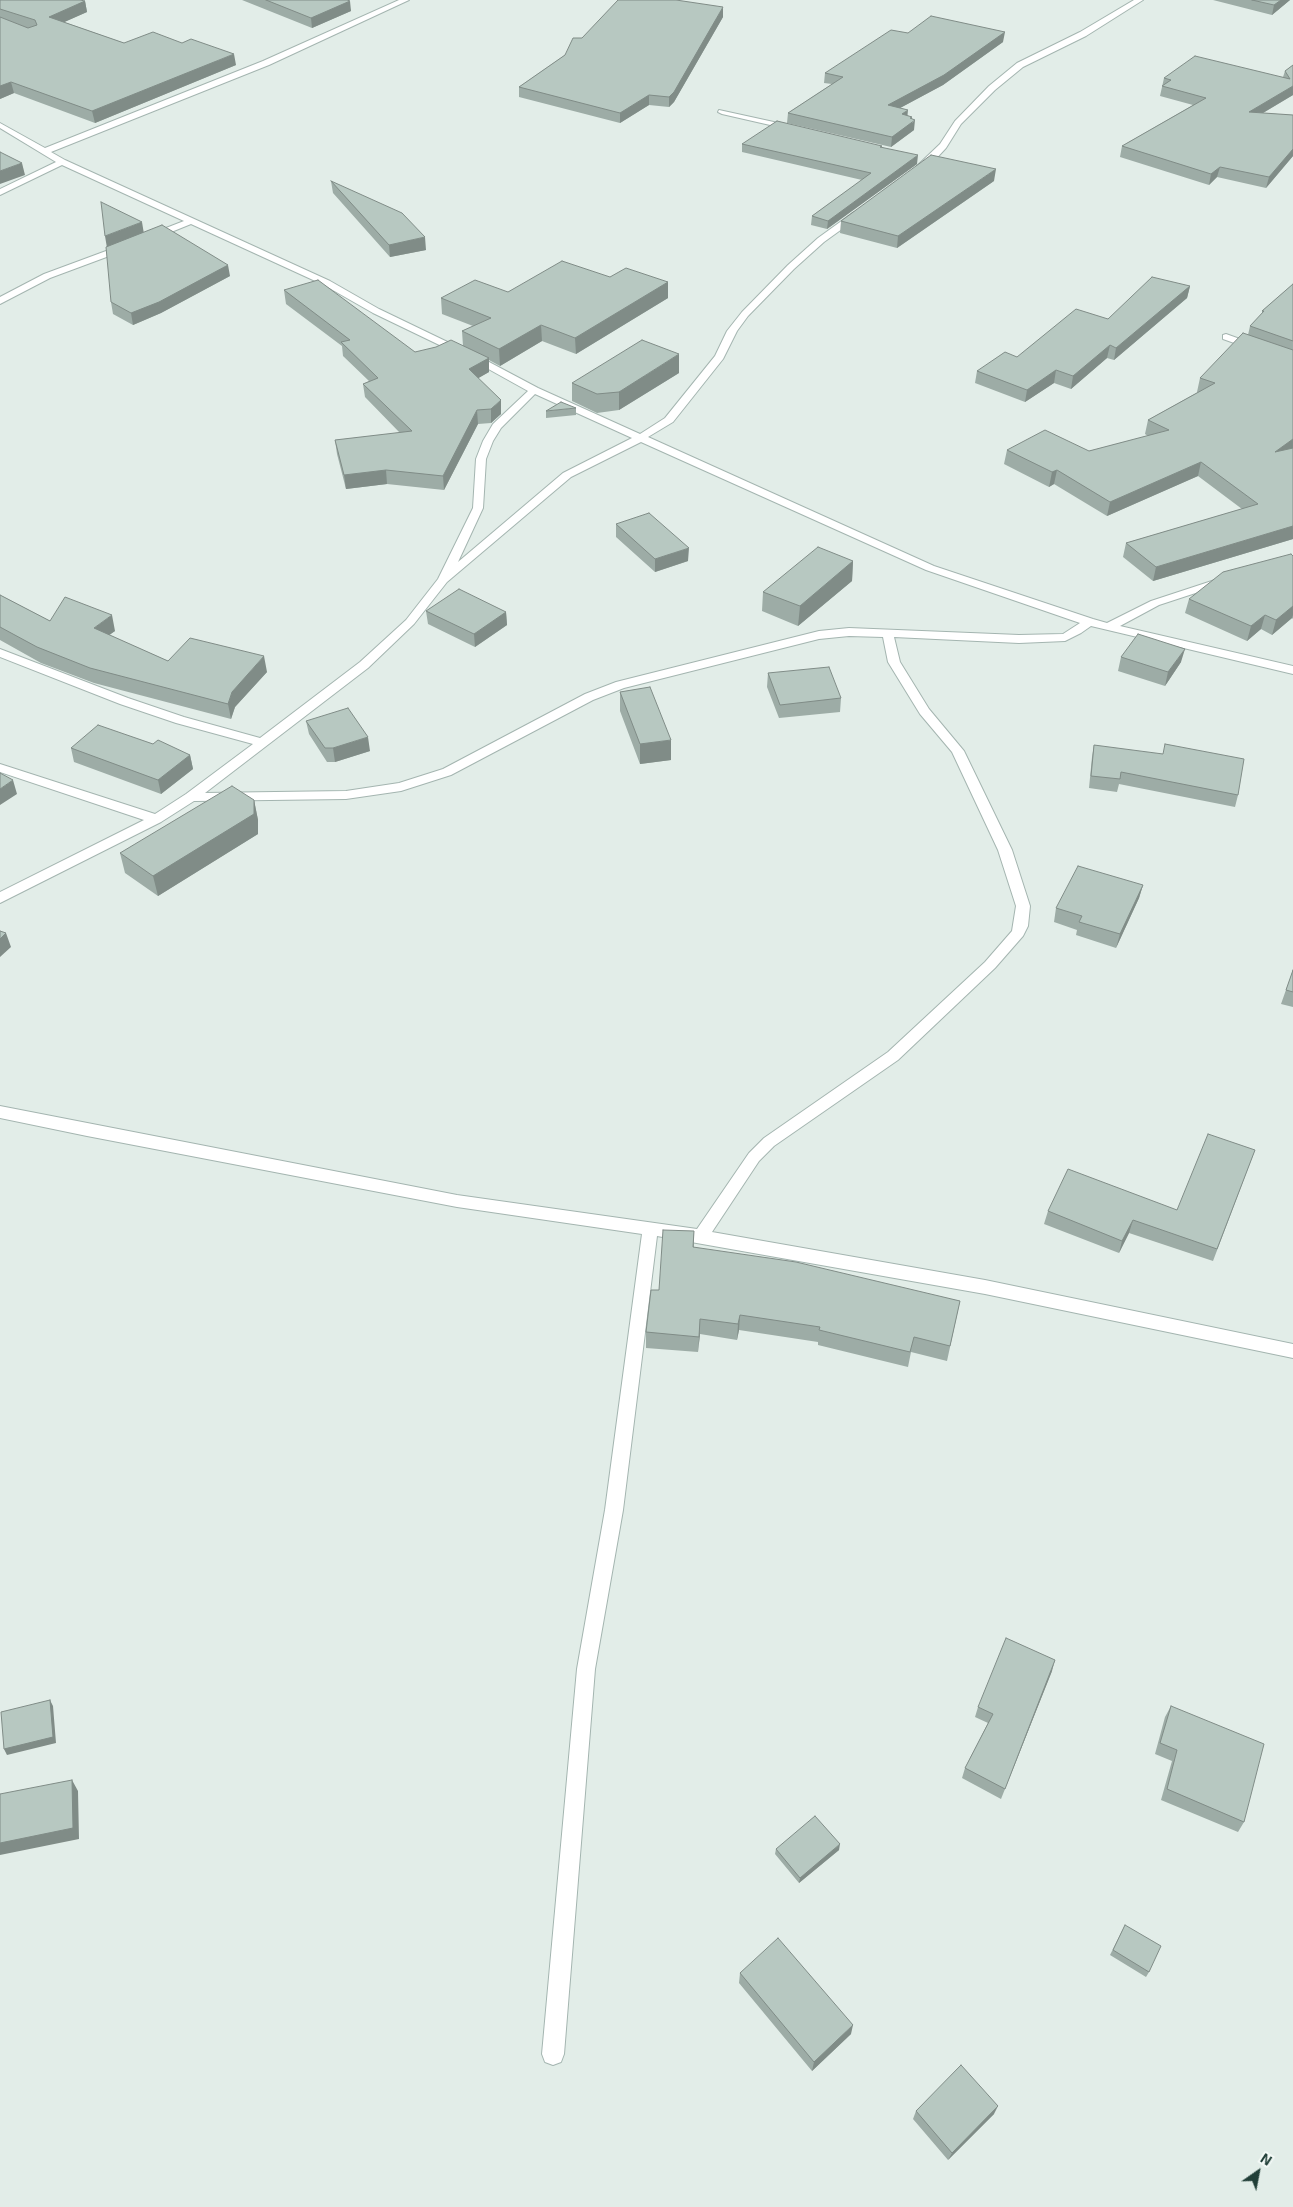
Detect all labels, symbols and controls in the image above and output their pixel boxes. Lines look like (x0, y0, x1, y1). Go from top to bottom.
north arrow (1233, 2147, 1283, 2197)
text: N (1258, 2149, 1275, 2169)

